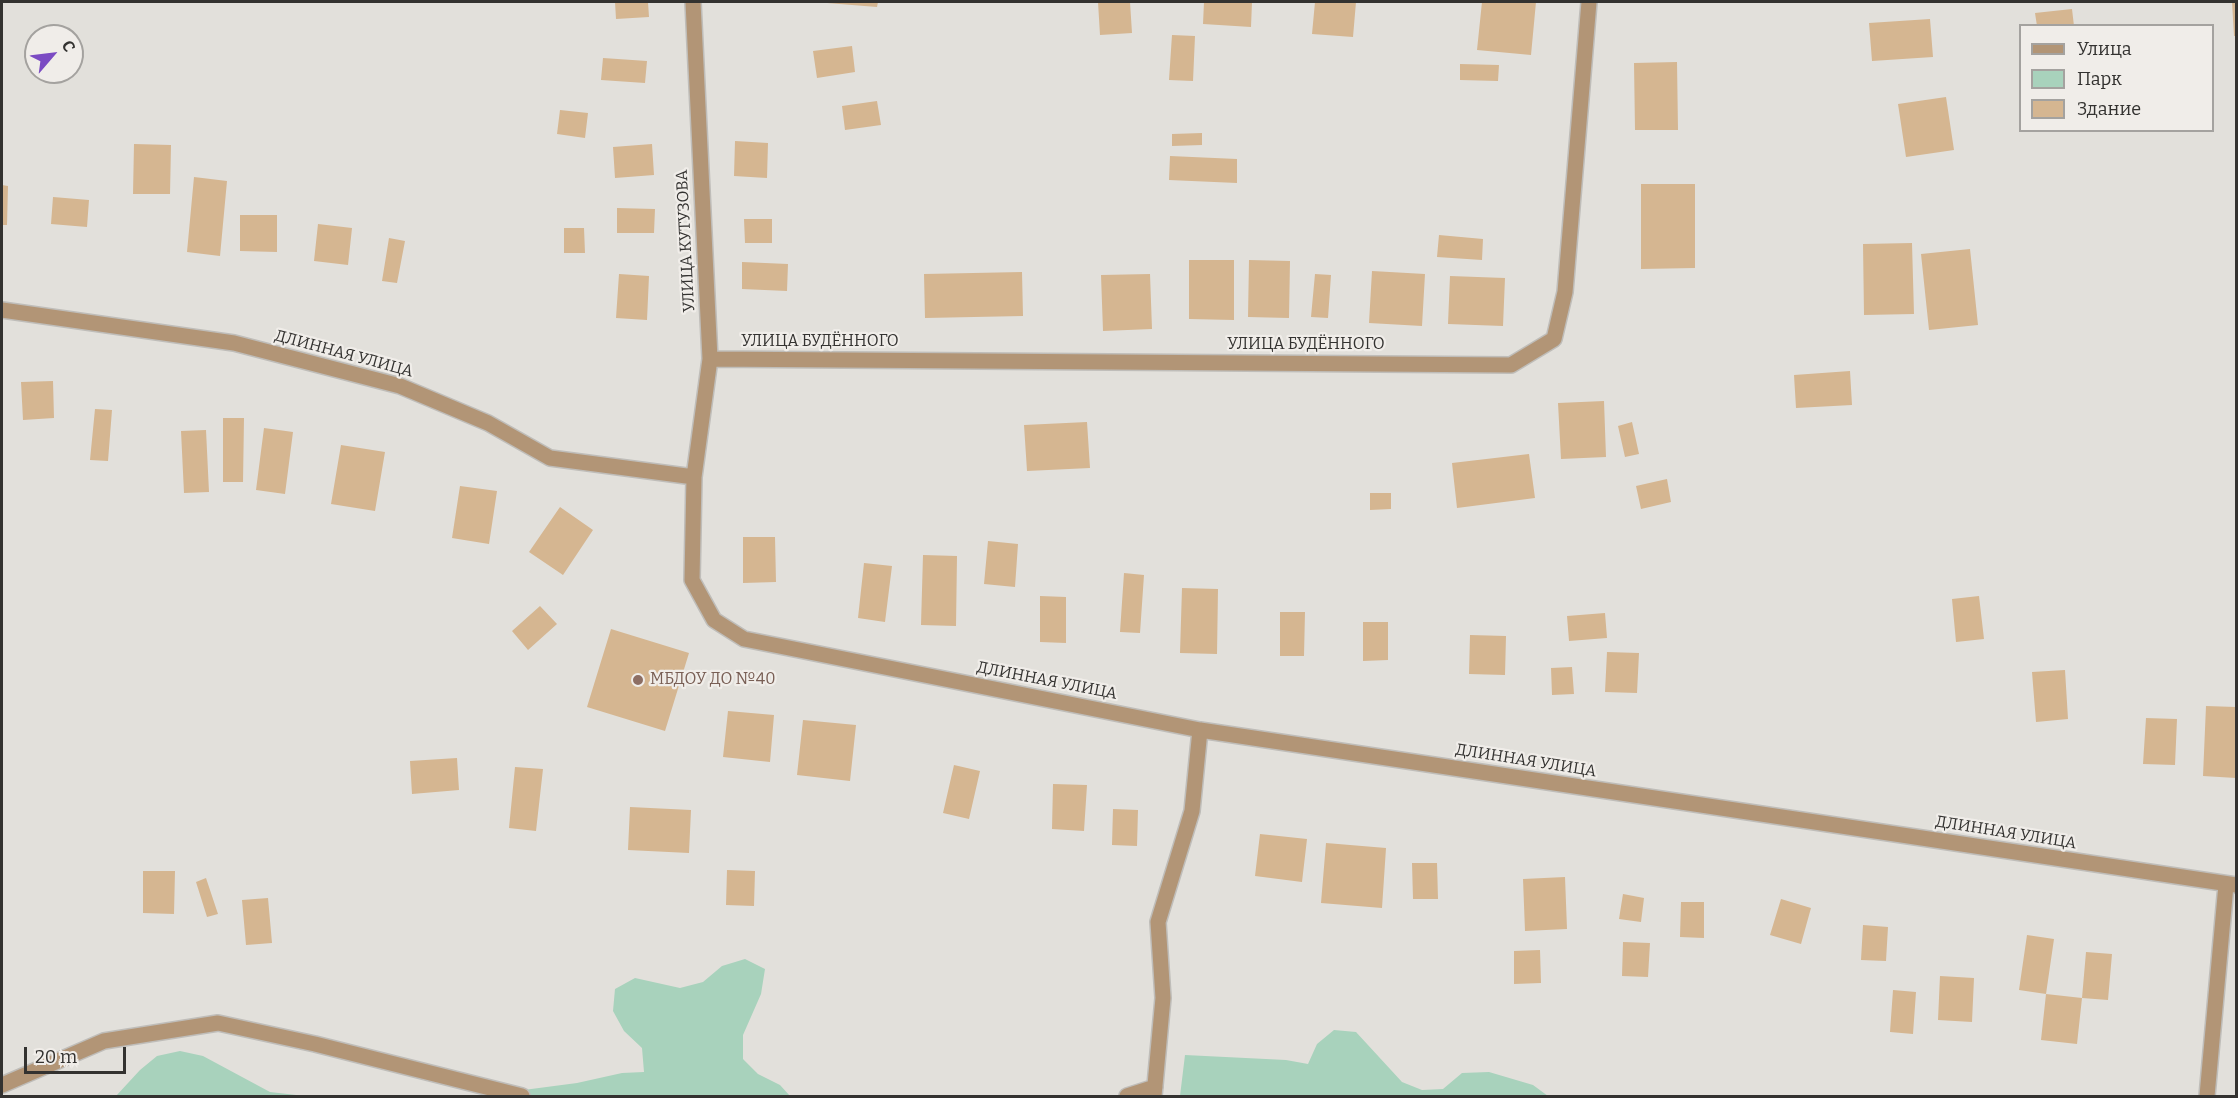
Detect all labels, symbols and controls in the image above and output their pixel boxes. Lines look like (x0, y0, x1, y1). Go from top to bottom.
north arrow (24, 24, 84, 84)
legend (2019, 24, 2214, 132)
text: С (58, 37, 79, 55)
text: Улица (2077, 38, 2132, 60)
text: Парк (2077, 68, 2122, 90)
text: Здание (2077, 98, 2141, 120)
street label: УЛИЦА КУТУЗОВА (673, 169, 699, 313)
street label: ДЛИННАЯ УЛИЦА (273, 326, 415, 382)
street label: УЛИЦА БУДЁННОГО (741, 332, 899, 352)
street label: УЛИЦА БУДЁННОГО (1227, 335, 1385, 355)
street label: ДЛИННАЯ УЛИЦА (975, 658, 1119, 704)
place label: МБДОУ ДО №40 (650, 670, 775, 690)
marker: МБДОУ ДО №40 (631, 673, 645, 687)
street label: ДЛИННАЯ УЛИЦА (1454, 740, 1598, 782)
street label: ДЛИННАЯ УЛИЦА (1934, 812, 2078, 854)
scale bar (27, 1035, 129, 1073)
text: 20 m (35, 1046, 77, 1068)

